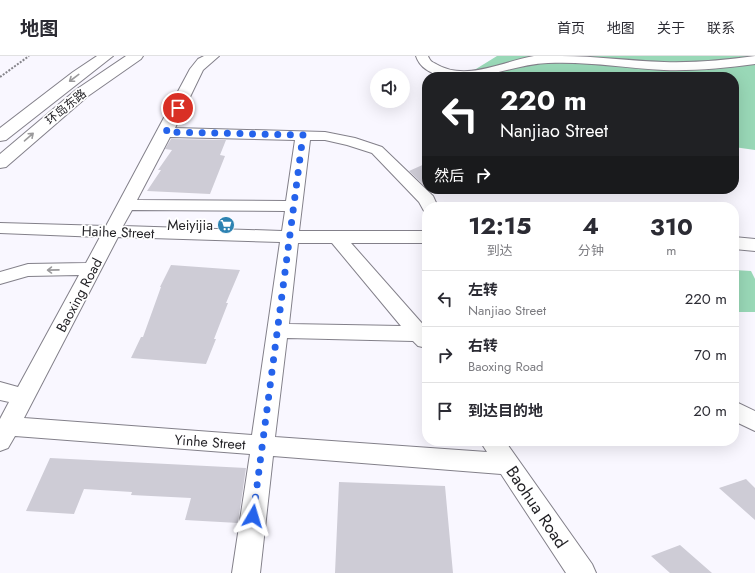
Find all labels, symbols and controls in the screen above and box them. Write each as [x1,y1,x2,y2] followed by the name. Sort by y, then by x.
[20,15,58,42] text: 地图
[557,18,585,38] text: 首页
[607,18,635,38] text: 地图
[657,18,685,38] text: 关于
[707,18,735,38] text: 联系
[370,68,410,108] map controls
[370,68,410,108] button: sound
[68,73,79,82] one-way arrow
[500,80,587,121] text: 220 m
[42,85,90,129] street label: 环岛东路
[434,88,486,140] icon: left
[161,91,195,125] pin
[167,97,189,119] icon: arrive
[500,118,608,144] text: Nanjiao Street
[24,133,34,142] one-way arrow
[472,164,494,186] icon: right
[434,165,464,187] text: 然后
[468,208,532,243] text: 12:15
[582,208,599,243] text: 4
[650,209,693,244] text: 310
[167,215,213,235] place label: Meiyijia
[216,215,236,235] supermarket icon: Meiyijia
[81,221,155,243] street label: Haihe Street
[487,241,513,260] text: 到达
[578,241,604,260] text: 分钟
[666,241,676,260] text: m
[51,254,107,336] street label: Baoxing Road
[47,266,60,273] one-way arrow
[468,279,498,301] text: 左转
[434,288,456,310] icon: left
[685,288,727,310] text: 220 m
[468,301,546,320] text: Nanjiao Street
[468,335,498,357] text: 右转
[434,344,456,366] icon: right
[694,344,727,366] text: 70 m
[468,357,543,376] text: Baoxing Road
[434,400,456,422] icon: arrive
[468,400,543,422] text: 到达目的地
[693,400,727,422] text: 20 m
[174,430,247,454] street label: Yinhe Street
[501,461,573,553] street label: Baohua Road
[232,495,274,537] position arrow

